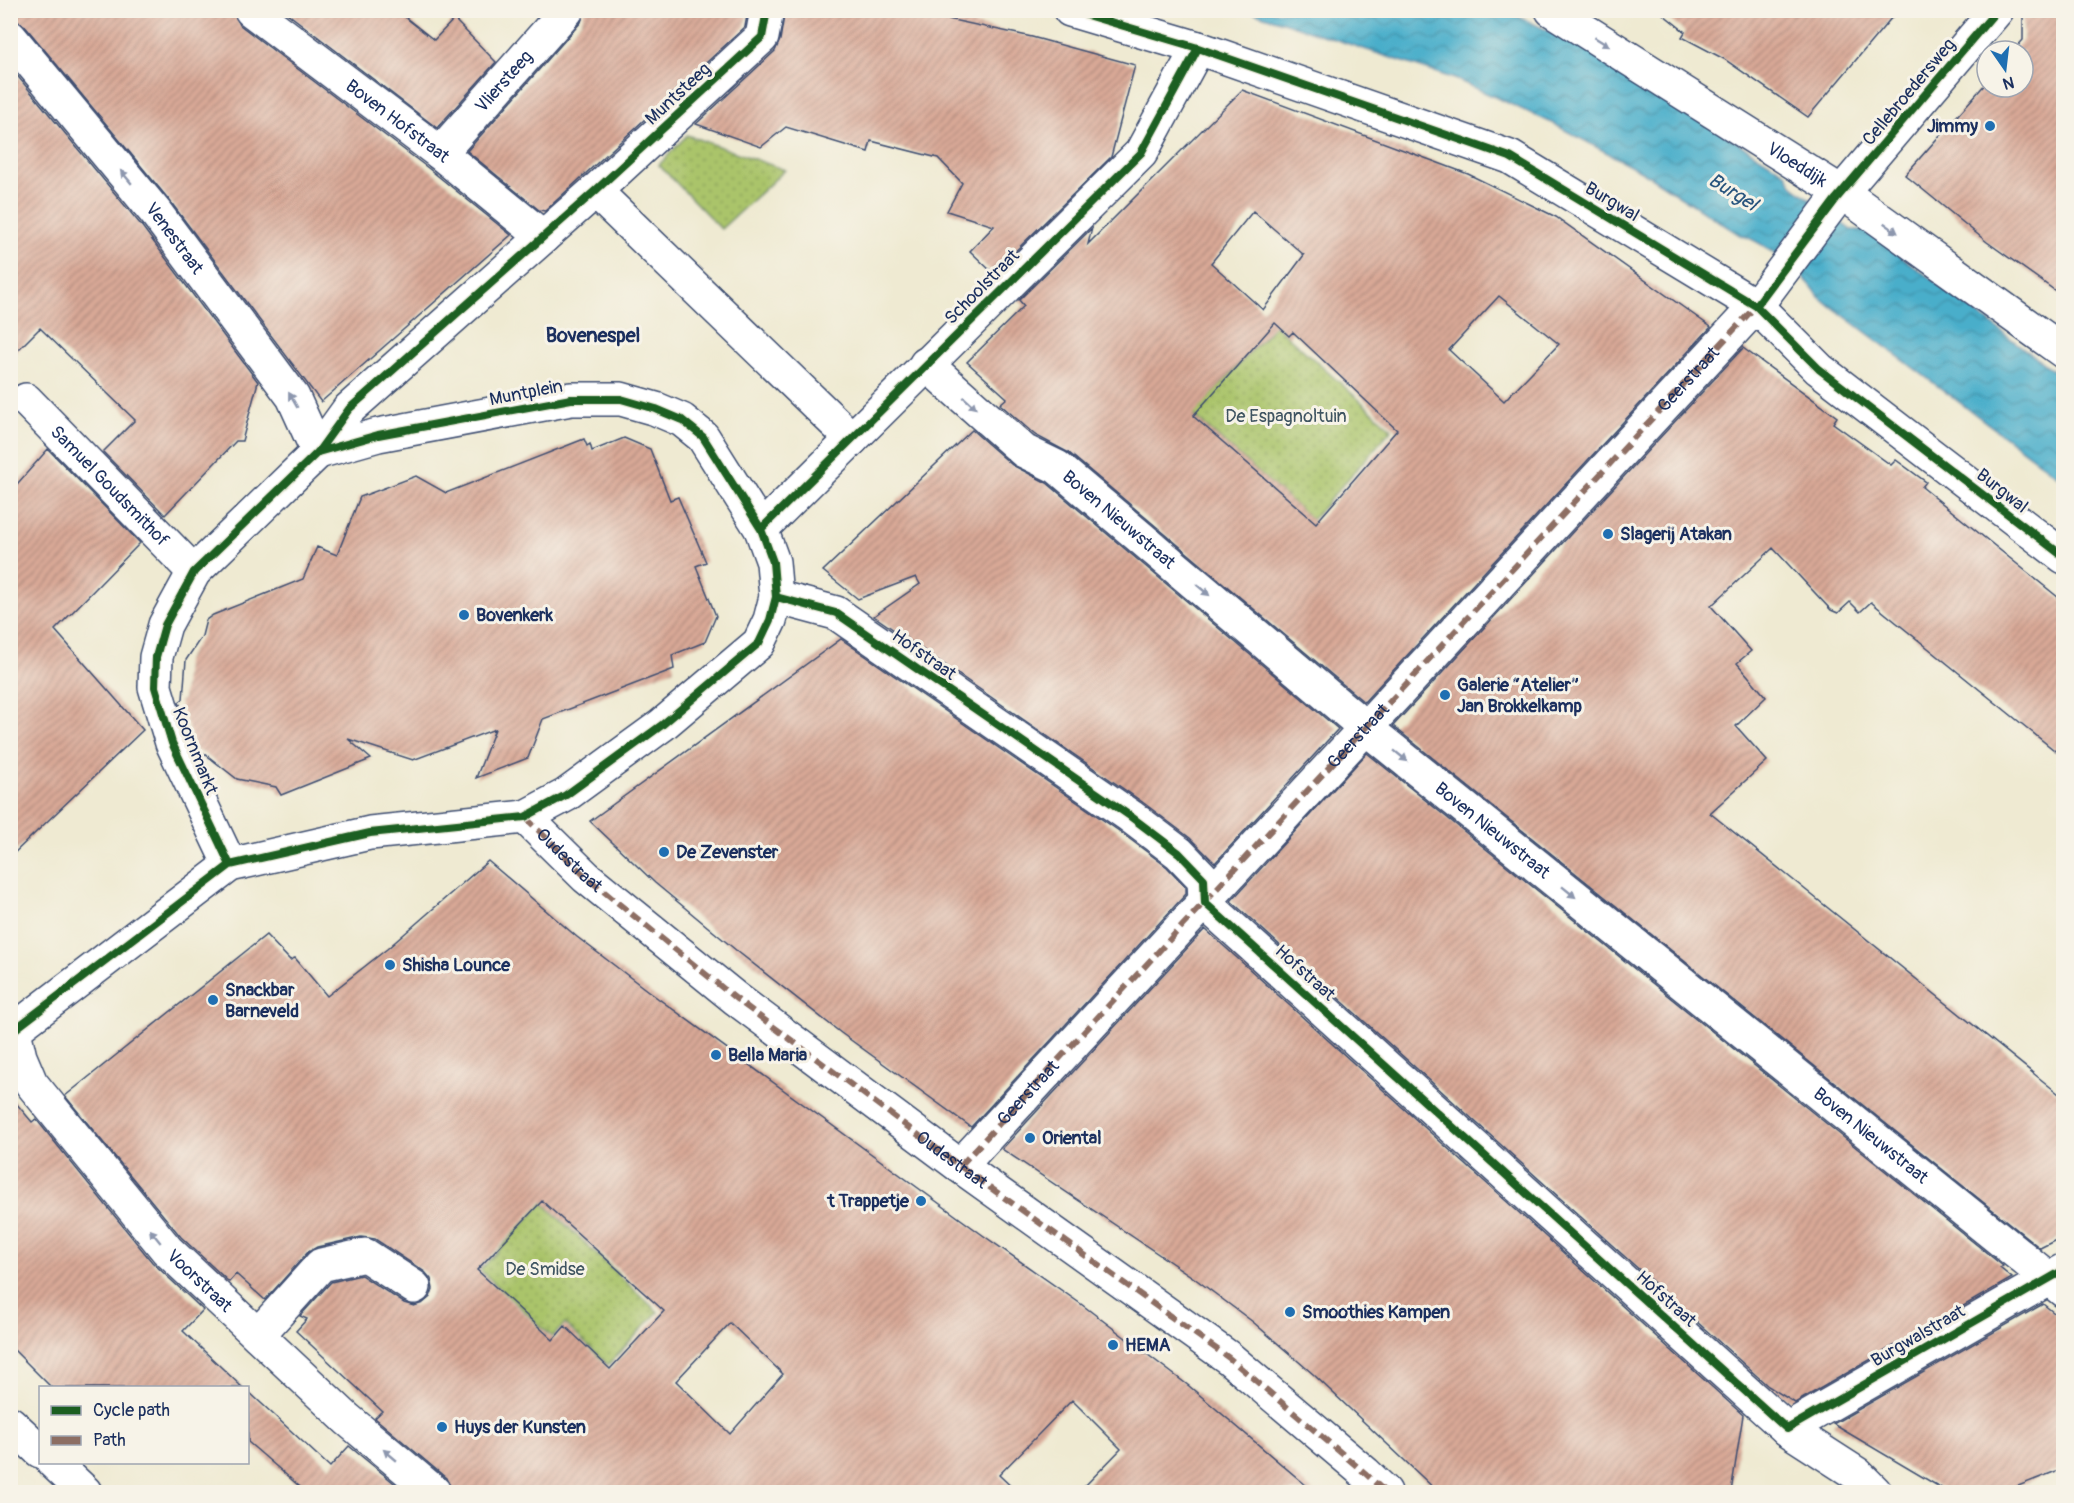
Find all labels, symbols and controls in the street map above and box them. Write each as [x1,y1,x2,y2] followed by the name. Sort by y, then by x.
[1857,34,1961,150] street label: Cellebroedersweg
[1594,36,1610,47] one-way arrow
[1975,39,2035,99] north arrow
[470,45,537,117] street label: Vliersteeg
[640,58,716,130] street label: Muntsteeg
[2001,72,2016,94] text: N
[341,74,455,168] street label: Boven Hofstraat
[1927,115,1978,138] place label: Jimmy
[1983,119,1997,133] marker: Jimmy
[1763,137,1832,192] street label: Vloeddijk
[1704,167,1764,218] water label: Burgel
[120,169,132,184] one-way arrow
[1581,177,1643,227] street label: Burgwal
[140,198,209,279] street label: Venestraat
[1883,222,1899,234] one-way arrow
[940,244,1025,329] street label: Schoolstraat
[546,323,640,348] district label: Bovenespel
[1652,341,1725,417] street label: Geerstraat
[487,375,565,411] street label: Muntplein
[288,391,298,408] one-way arrow
[962,396,977,410] one-way arrow
[1225,405,1347,428] park label: De Espagnoltuin
[46,420,175,552] street label: Samuel Goudsmithof
[1971,464,2033,518] street label: Burgwal
[1058,465,1181,574] street label: Boven Nieuwstraat
[1620,523,1732,546] place label: Slagerij Atakan
[1601,527,1615,541] marker: Slagerij Atakan
[1195,583,1210,596] one-way arrow
[476,604,553,627] place label: Bovenkerk
[457,608,471,622] marker: Bovenkerk
[887,624,961,686] street label: Hofstraat
[1457,674,1582,718] place label: Galerie “Atelier” Jan Brokkelkamp
[1438,688,1452,702] marker: Galerie “Atelier” Jan Brokkelkamp
[1322,698,1395,774] street label: Geerstraat
[167,704,223,799] street label: Koornmarkt
[1393,749,1408,762] one-way arrow
[1430,777,1555,884] street label: Boven Nieuwstraat
[531,823,608,898] street label: Oudestraat
[676,841,779,864] place label: De Zevenster
[657,845,671,859] marker: De Zevenster
[1561,885,1577,898] one-way arrow
[1270,940,1341,1007] street label: Hofstraat
[402,954,511,977] place label: Shisha Lounce
[383,958,397,972] marker: Shisha Lounce
[225,979,299,1023] place label: Snackbar Barneveld
[206,993,220,1007] marker: Snackbar Barneveld
[728,1044,808,1067] place label: Bella Maria
[709,1048,723,1062] marker: Bella Maria
[992,1054,1064,1130] street label: Geerstraat
[1809,1082,1934,1189] street label: Boven Nieuwstraat
[911,1126,993,1194] street label: Oudestraat
[1042,1127,1102,1150] place label: Oriental
[1023,1131,1037,1145] marker: Oriental
[826,1190,910,1213] place label: t Trappetje
[914,1194,928,1208] marker: t Trappetje
[150,1228,162,1243] one-way arrow
[162,1244,238,1317] street label: Voorstraat
[505,1258,585,1281] park label: De Smidse
[1631,1266,1702,1333] street label: Hofstraat
[1867,1299,1970,1372] street label: Burgwalstraat
[1302,1301,1450,1324] place label: Smoothies Kampen
[1283,1305,1297,1319] marker: Smoothies Kampen
[1125,1334,1171,1357] place label: HEMA
[1106,1338,1120,1352] marker: HEMA
[39,1386,249,1464] legend
[93,1399,170,1422] text: Cycle path
[454,1416,586,1439] place label: Huys der Kunsten
[435,1420,449,1434] marker: Huys der Kunsten
[93,1429,126,1452] text: Path
[383,1449,398,1462] one-way arrow

